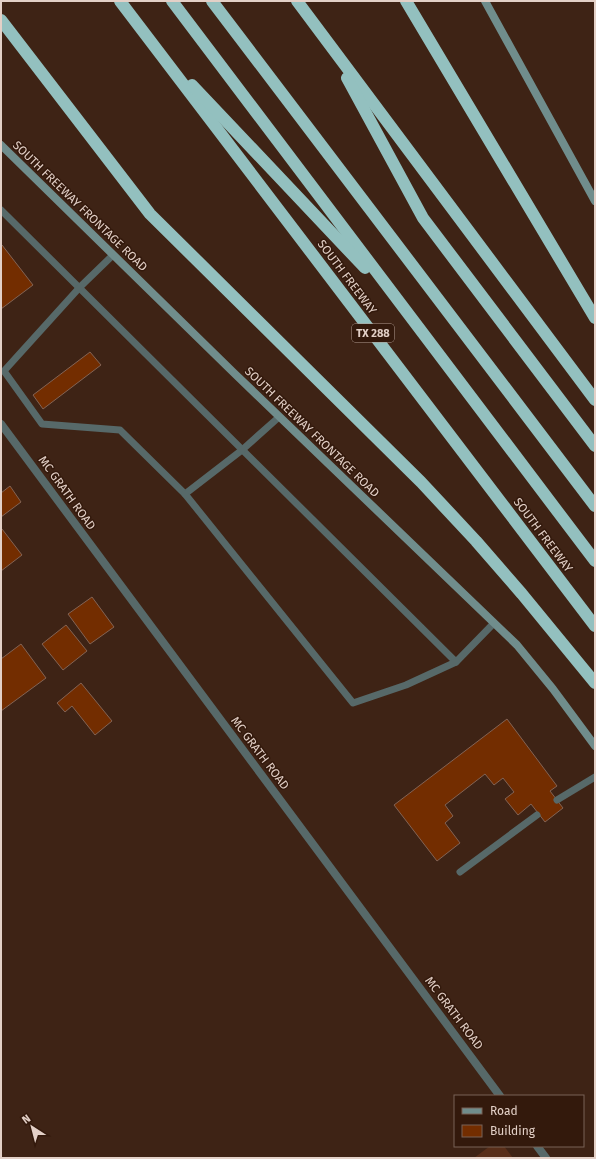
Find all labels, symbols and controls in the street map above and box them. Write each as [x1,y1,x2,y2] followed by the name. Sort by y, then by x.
[10,138,150,274] street label: SOUTH FREEWAY FRONTAGE ROAD
[315,237,380,317] street label: SOUTH FREEWAY
[352,324,394,342] road number: TX 288
[242,364,382,500] street label: SOUTH FREEWAY FRONTAGE ROAD
[36,453,99,533] street label: MC GRATH ROAD
[511,495,576,575] street label: SOUTH FREEWAY
[228,714,292,792] street label: MC GRATH ROAD
[422,974,486,1052] street label: MC GRATH ROAD
[454,1095,584,1147] legend
[490,1104,518,1118] text: Road
[12,1107,52,1147] north arrow
[20,1112,33,1127] text: N
[490,1124,536,1138] text: Building

